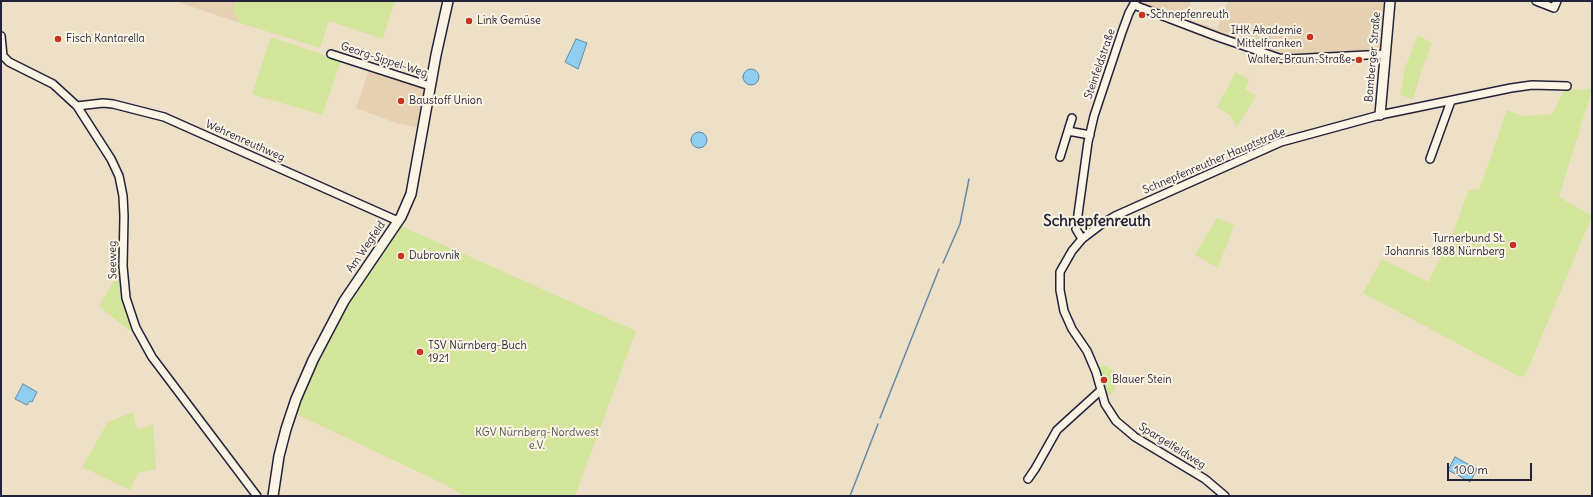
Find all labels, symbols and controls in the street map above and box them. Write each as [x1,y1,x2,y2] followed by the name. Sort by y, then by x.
[1150,8,1229,22] place label: Schnepfenreuth
[1137,10,1147,20] marker: Schnepfenreuth
[1362,11,1384,103] street label: Bamberger Straße
[477,14,541,28] place label: Link Gemüse
[464,16,474,26] marker: Link Gemüse
[1231,24,1302,50] place label: IHK Akademie Mittelfranken
[1082,27,1118,101] street label: Steinfeldstraße
[66,32,145,46] place label: Fisch Kantarella
[1305,32,1315,42] marker: IHK Akademie Mittelfranken
[53,34,63,44] marker: Fisch Kantarella
[339,40,429,80] street label: Georg-Sippel-Weg
[1247,53,1351,67] place label: Walter-Braun-Straße
[1354,55,1364,65] marker: Walter-Braun-Straße
[409,94,482,108] place label: Baustoff Union
[396,96,406,106] marker: Baustoff Union
[203,118,287,164] street label: Wehrenreuthweg
[1141,125,1287,197] street label: Schnepfenreuther Hauptstraße
[1043,213,1151,231] district label: Schnepfenreuth
[344,219,388,275] street label: Am Wegfeld
[1384,232,1505,258] place label: Turnerbund St. Johannis 1888 Nürnberg
[1508,240,1518,250] marker: Turnerbund St. Johannis 1888 Nürnberg
[106,241,120,279] street label: Seeweg
[409,249,460,263] place label: Dubrovnik
[396,251,406,261] marker: Dubrovnik
[428,339,527,365] place label: TSV Nürnberg-Buch 1921
[415,347,425,357] marker: TSV Nürnberg-Buch 1921
[1112,373,1172,387] place label: Blauer Stein
[1099,375,1109,385] marker: Blauer Stein
[1136,420,1208,472] street label: Spargelfeldweg
[475,426,599,452] park label: KGV Nürnberg-Nordwest e.V.
[1449,455,1534,481] scale bar
[1454,462,1488,477] text: 100 m

